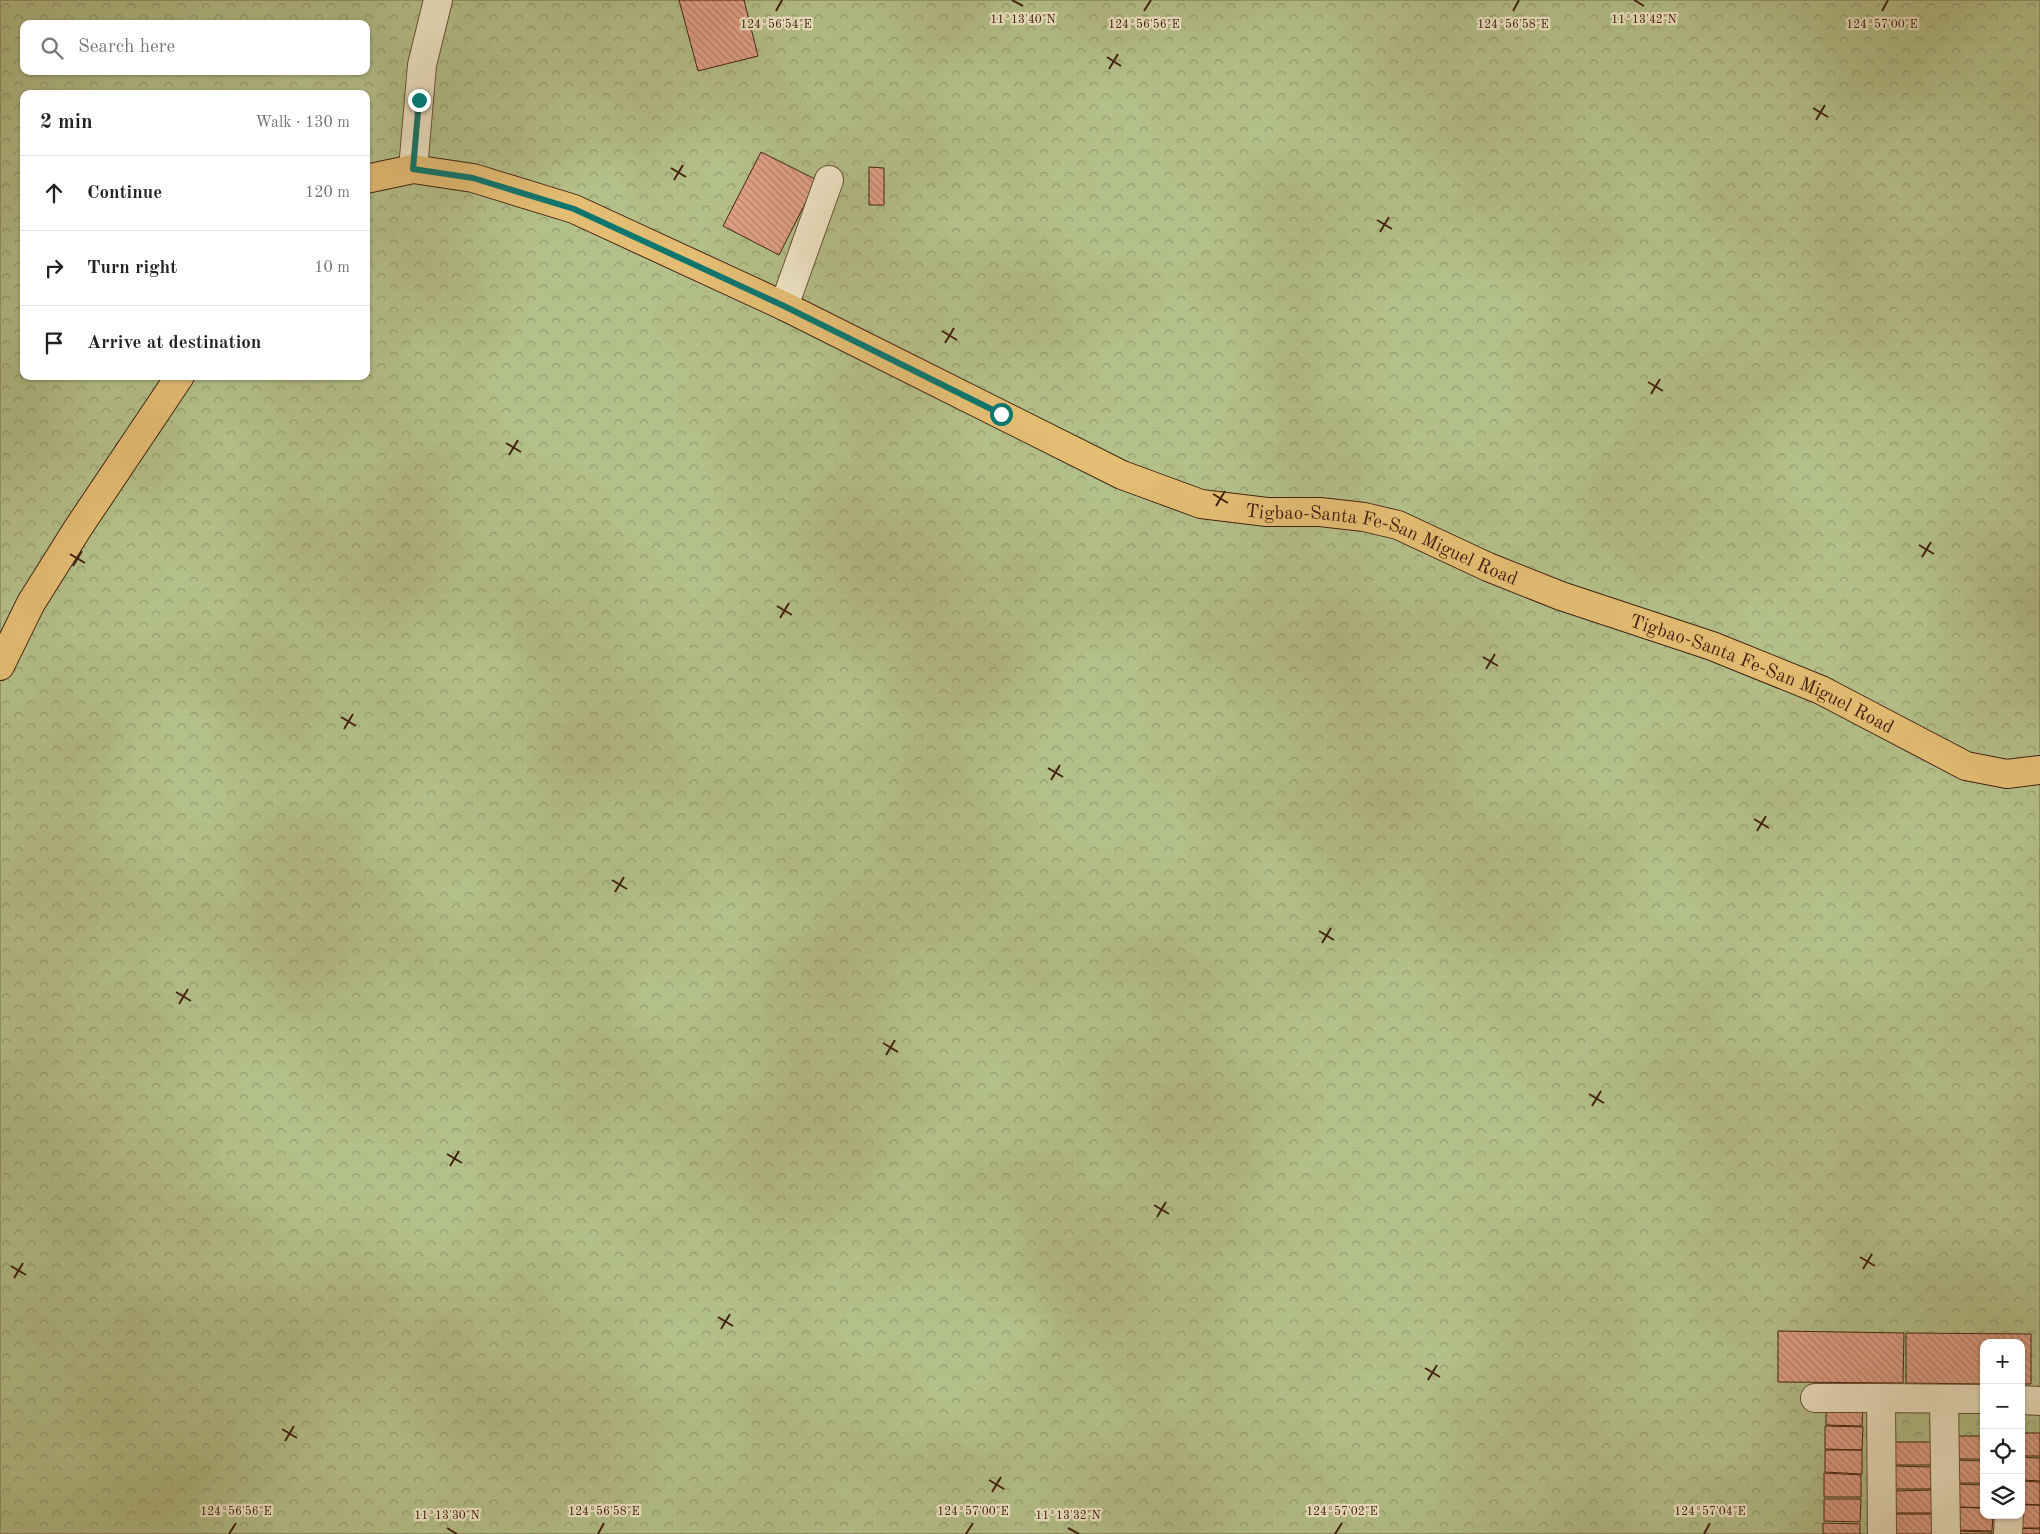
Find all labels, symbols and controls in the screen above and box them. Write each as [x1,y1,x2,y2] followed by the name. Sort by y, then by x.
[990,14,1056,26] text: 11°13'40"N
[1611,14,1677,26] text: 11°13'42"N
[740,18,812,31] text: 124°56'54"E
[1108,18,1180,31] text: 124°56'56"E
[1477,18,1549,31] text: 124°56'58"E
[1846,18,1918,31] text: 124°57'00"E
[20,20,370,75] search box
[38,34,66,62] icon: search
[78,38,175,57] text: Search here
[408,89,431,112] route end
[40,112,93,133] text: 2 min
[255,115,350,131] text: Walk · 130 m
[40,179,68,207] icon: ahead
[87,184,162,203] text: Continue
[305,185,350,201] text: 120 m
[40,254,68,282] icon: right
[87,259,177,278] text: Turn right
[314,260,350,276] text: 10 m
[40,329,68,357] icon: arrive
[87,334,261,353] text: Arrive at destination
[990,403,1013,426] route start
[1244,502,1520,590] street label: Tigbao-Santa Fe-San Miguel Road
[1627,612,1896,738] street label: Tigbao-Santa Fe-San Miguel Road
[1980,1339,2025,1519] map controls
[1980,1339,2025,1384] button: +
[1980,1384,2025,1429] button: −
[1980,1429,2025,1474] button: locate
[1980,1474,2025,1519] button: layers
[200,1505,272,1518] text: 124°56'56"E
[568,1505,640,1518] text: 124°56'58"E
[937,1505,1009,1518] text: 124°57'00"E
[1306,1505,1378,1518] text: 124°57'02"E
[1674,1505,1746,1518] text: 124°57'04"E
[414,1510,480,1522] text: 11°13'30"N
[1035,1510,1101,1522] text: 11°13'32"N

